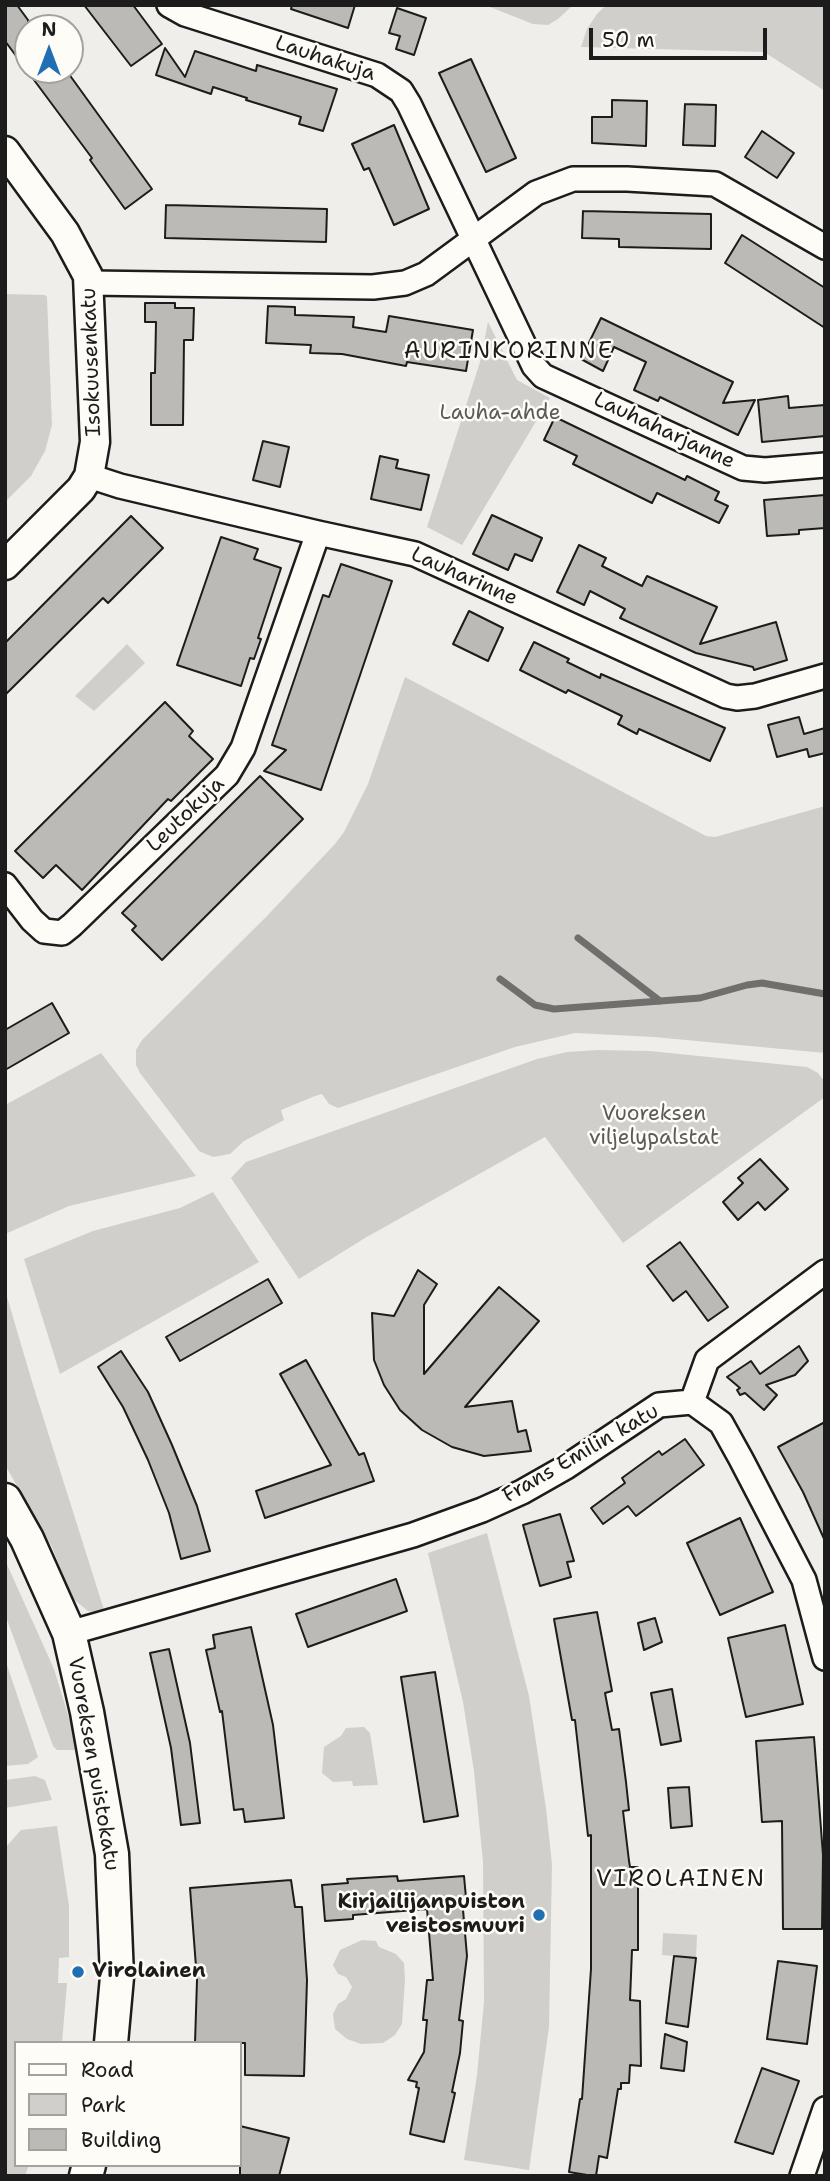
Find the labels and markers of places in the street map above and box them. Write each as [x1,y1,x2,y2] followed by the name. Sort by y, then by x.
[337,1890,525,1940] place label: Kirjailijanpuiston veistosmuuri
[531,1907,547,1923] marker: Kirjailijanpuiston veistosmuuri
[92,1959,206,1985] place label: Virolainen
[70,1964,86,1980] marker: Virolainen

